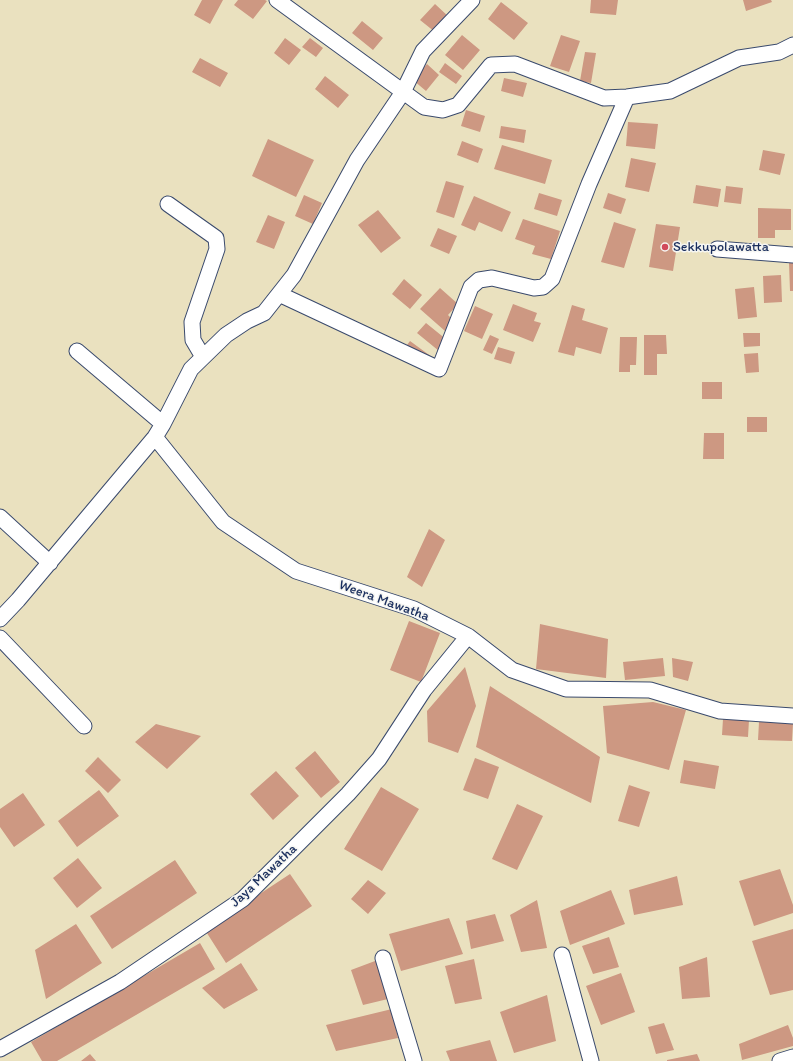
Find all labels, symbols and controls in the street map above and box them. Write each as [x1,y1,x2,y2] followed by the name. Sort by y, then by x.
[673,239,769,255] place label: Sekkupolawatta
[660,242,670,252] marker: Sekkupolawatta
[336,577,432,625] street label: Weera Mawatha
[227,841,301,911] street label: Jaya Mawatha

